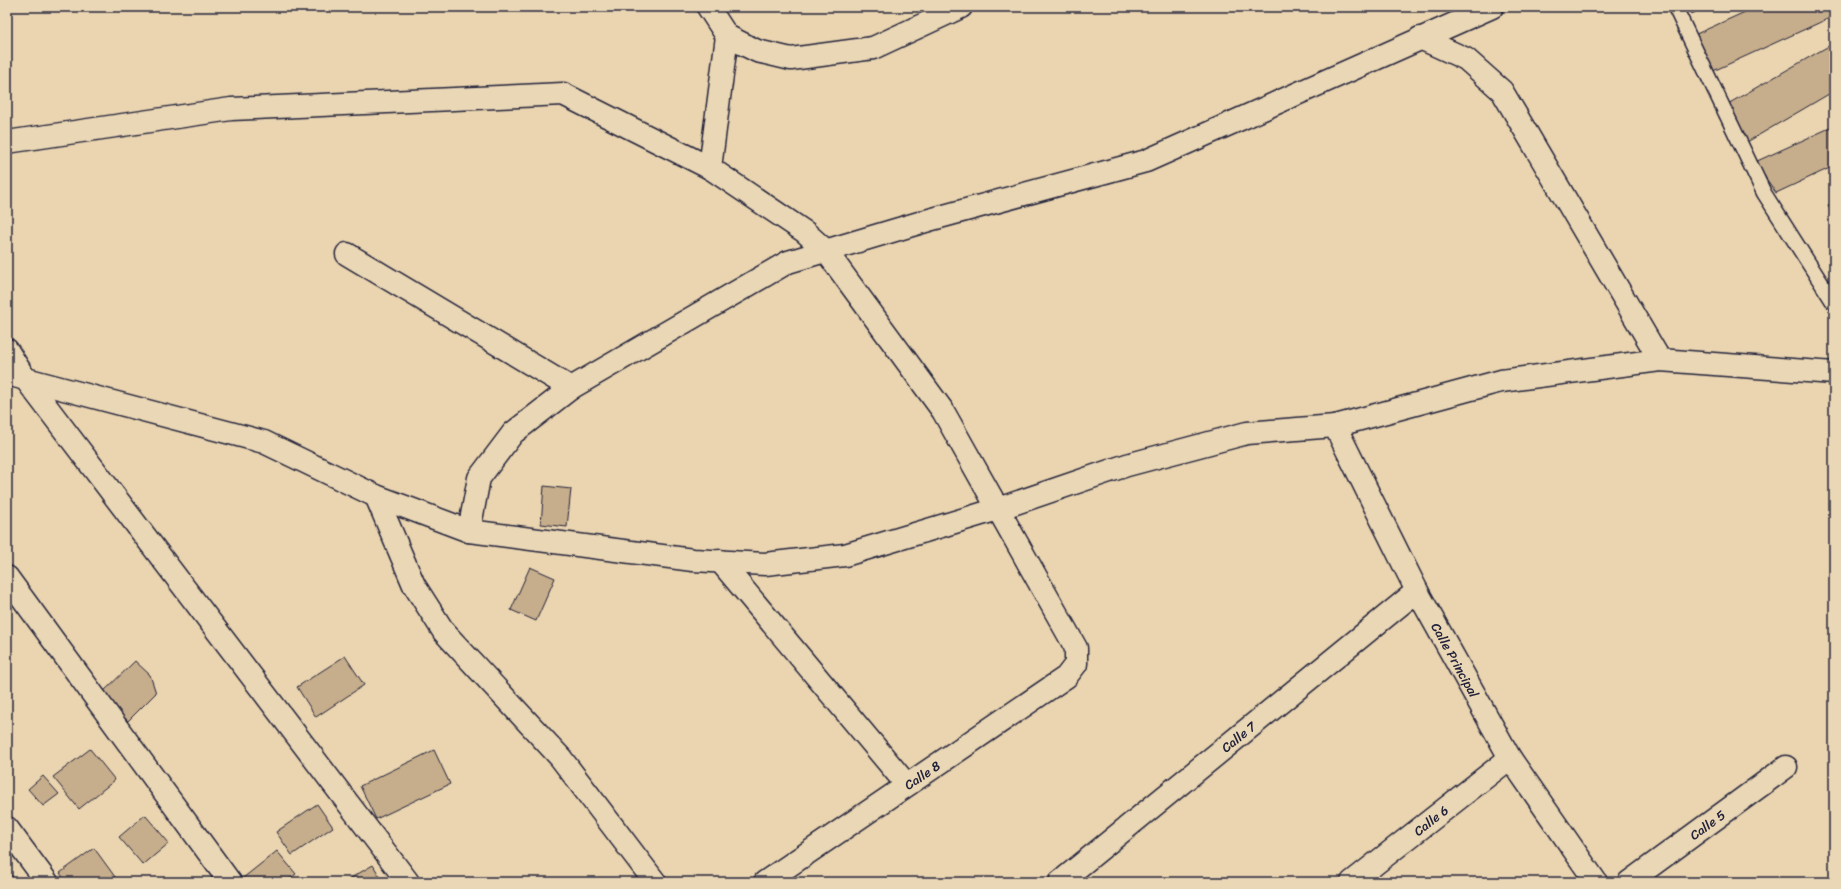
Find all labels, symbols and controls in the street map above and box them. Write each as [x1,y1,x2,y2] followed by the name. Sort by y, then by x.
[1425,618,1485,702] street label: Calle Principal
[1216,715,1262,758] street label: Calle 7
[899,755,945,796] street label: Calle 8
[1408,799,1454,842] street label: Calle 6
[1685,804,1731,846] street label: Calle 5

